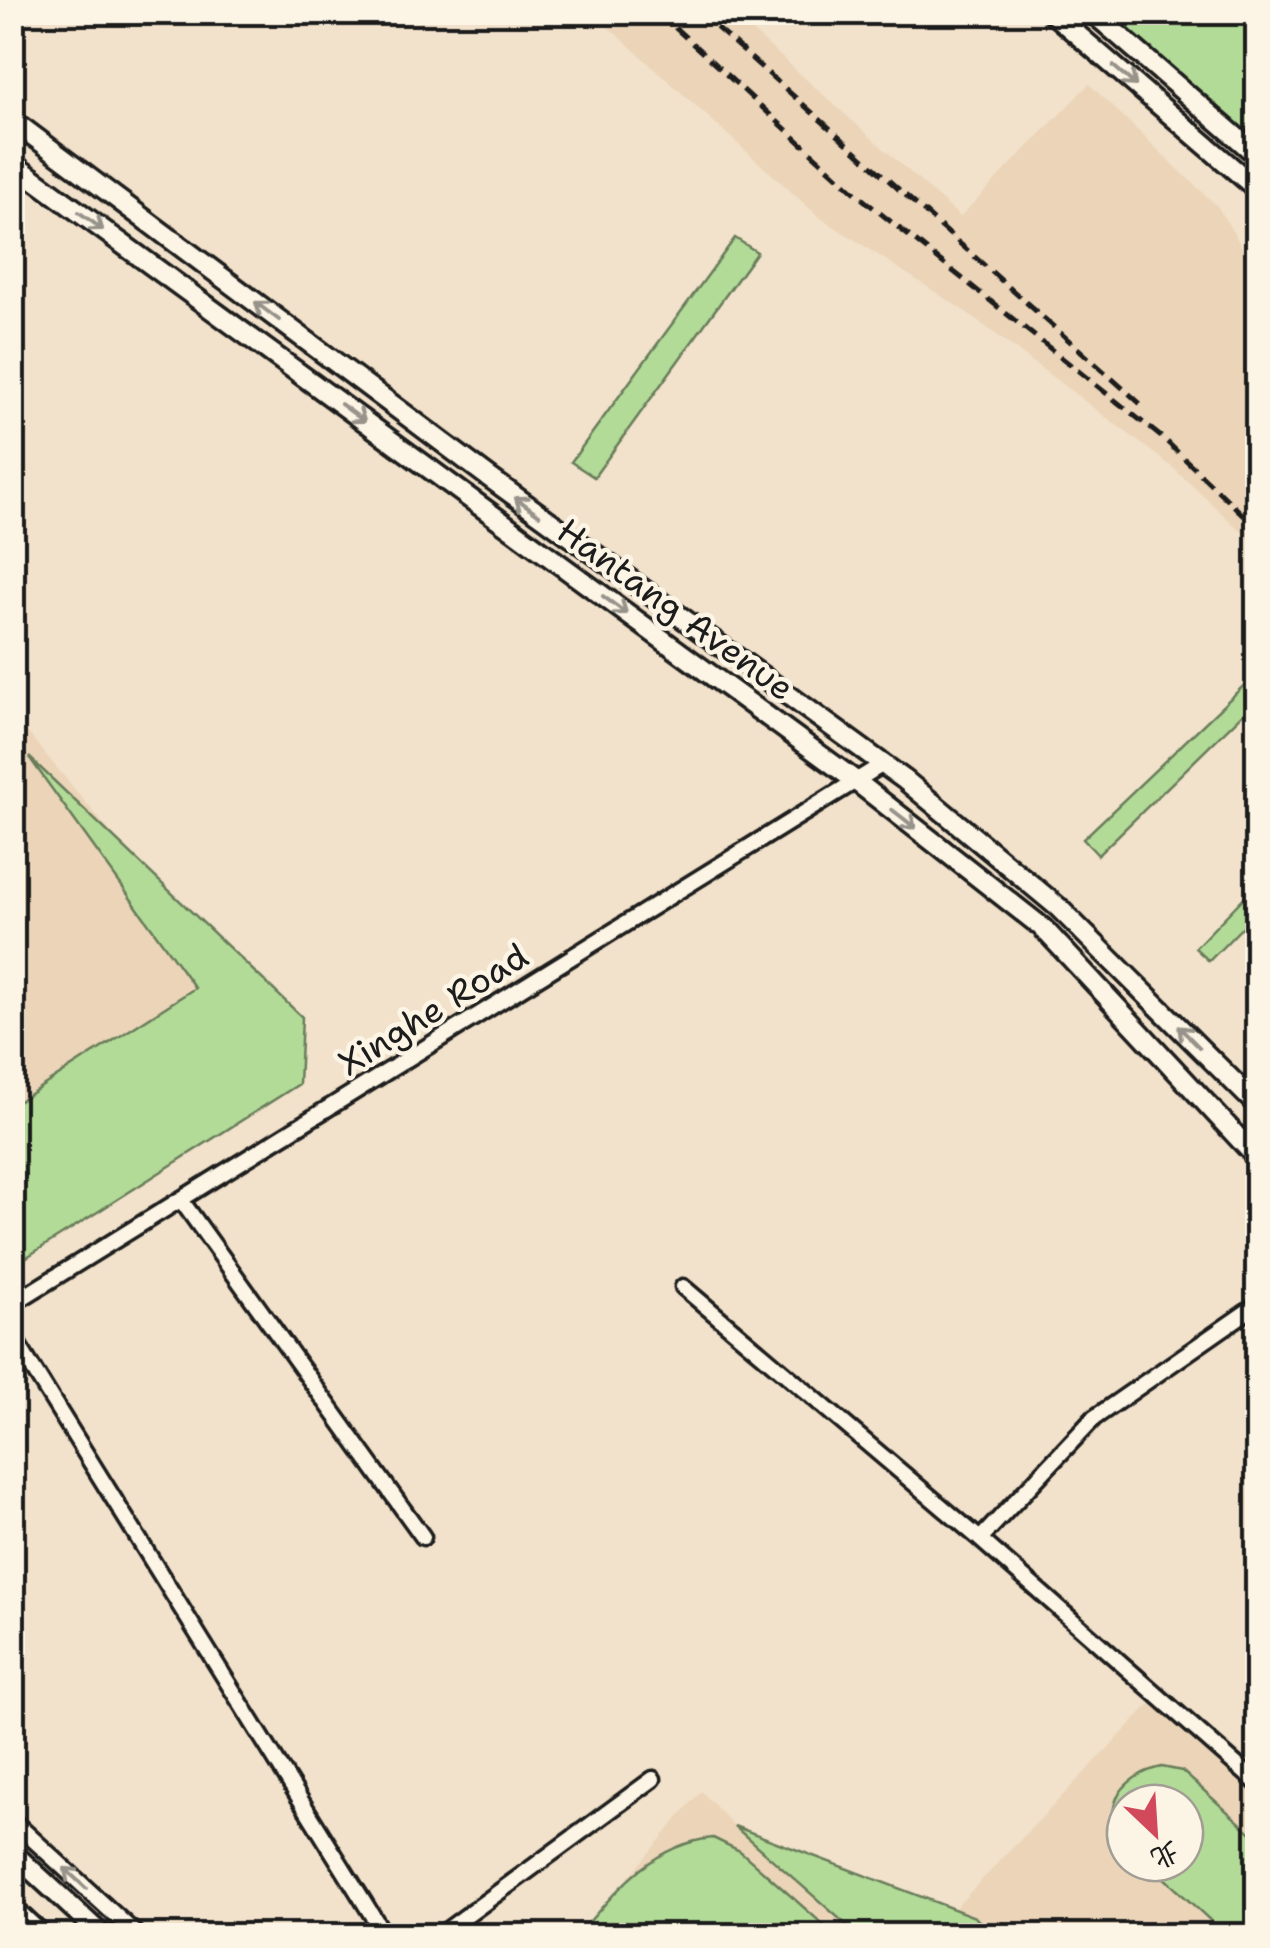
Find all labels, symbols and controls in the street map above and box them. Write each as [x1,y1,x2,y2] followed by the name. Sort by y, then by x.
[1112,65,1138,87] one-way arrow
[77,210,104,231] one-way arrow
[254,301,281,322] one-way arrow
[339,402,366,423] one-way arrow
[514,495,542,516] one-way arrow
[548,507,804,711] street label: Hantang Avenue
[601,594,628,615] one-way arrow
[891,808,917,830] one-way arrow
[329,932,537,1086] street label: Xinghe Road
[1177,1026,1201,1050] one-way arrow
[1105,1783,1205,1883] north arrow
[1145,1833,1186,1879] text: 北
[63,1867,88,1890] one-way arrow

